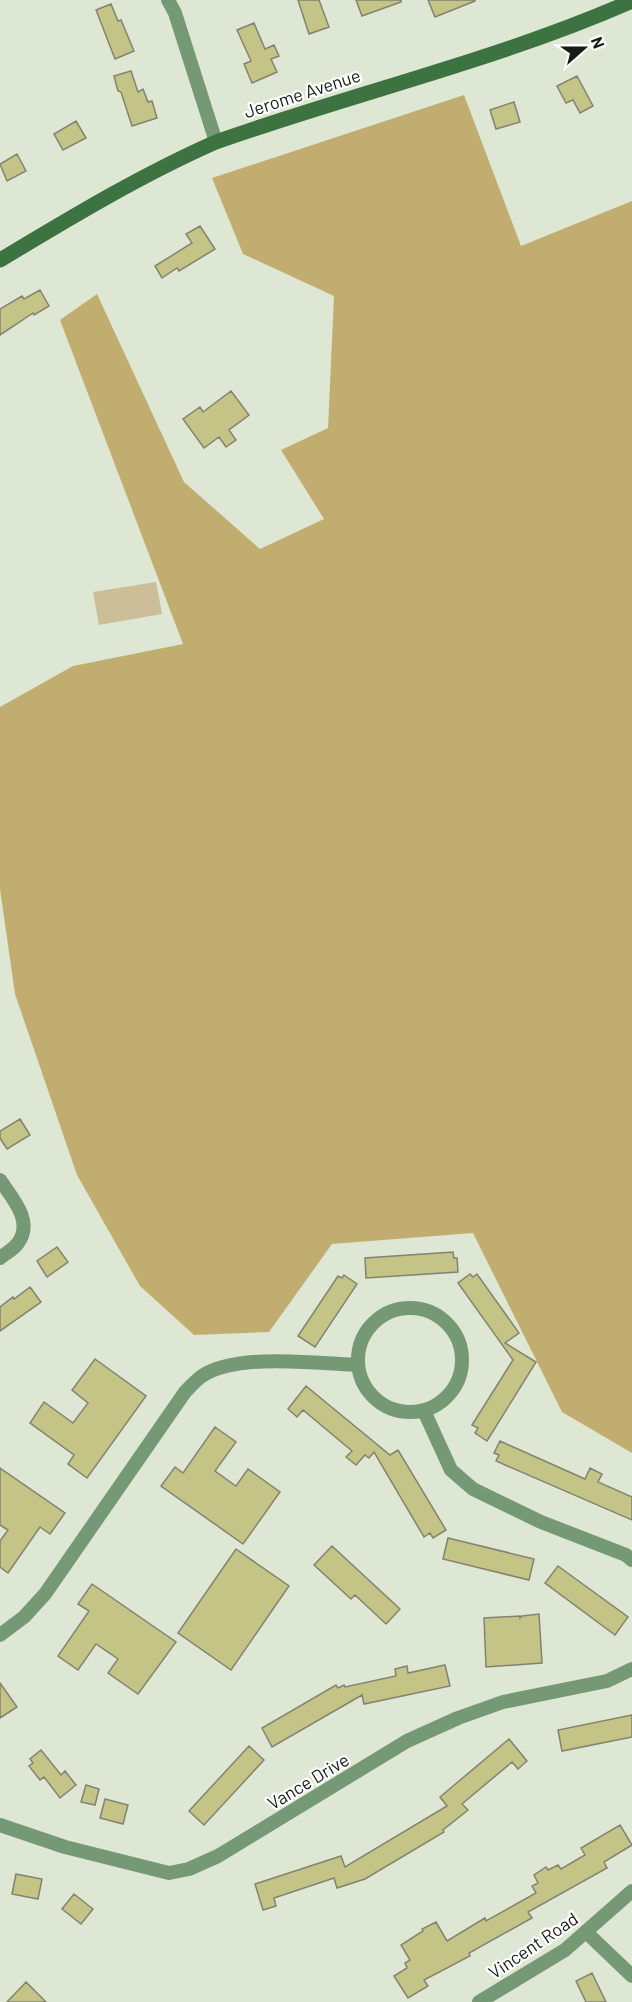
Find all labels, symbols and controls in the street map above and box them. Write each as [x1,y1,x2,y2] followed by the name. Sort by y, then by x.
[554,18,614,78] north arrow
[588,34,609,51] text: N
[241,64,363,122] street label: Jerome Avenue
[263,1748,353,1814] street label: Vance Drive
[484,1907,582,1983] street label: Vincent Road

